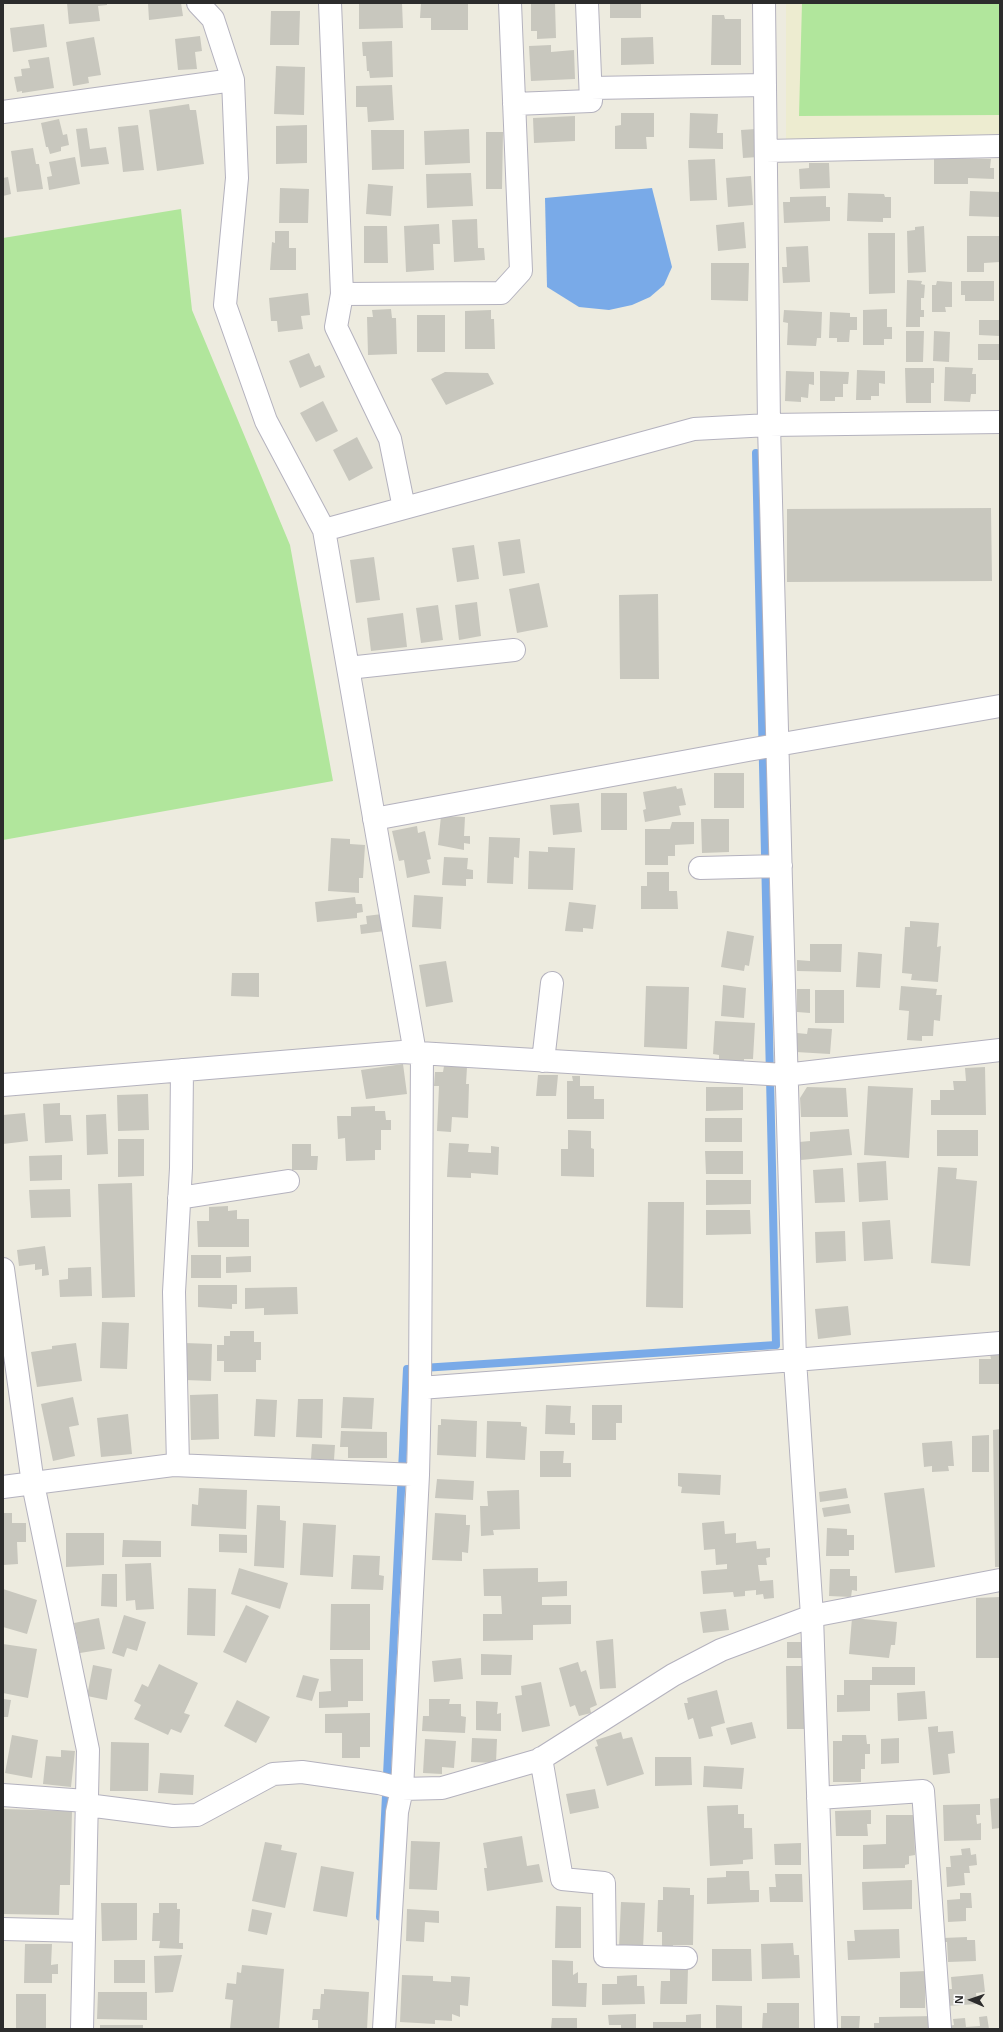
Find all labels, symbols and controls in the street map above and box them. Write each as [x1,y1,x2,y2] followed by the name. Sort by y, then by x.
[951,1980,991,2020] north arrow
[951,1995,966,2004] text: N

